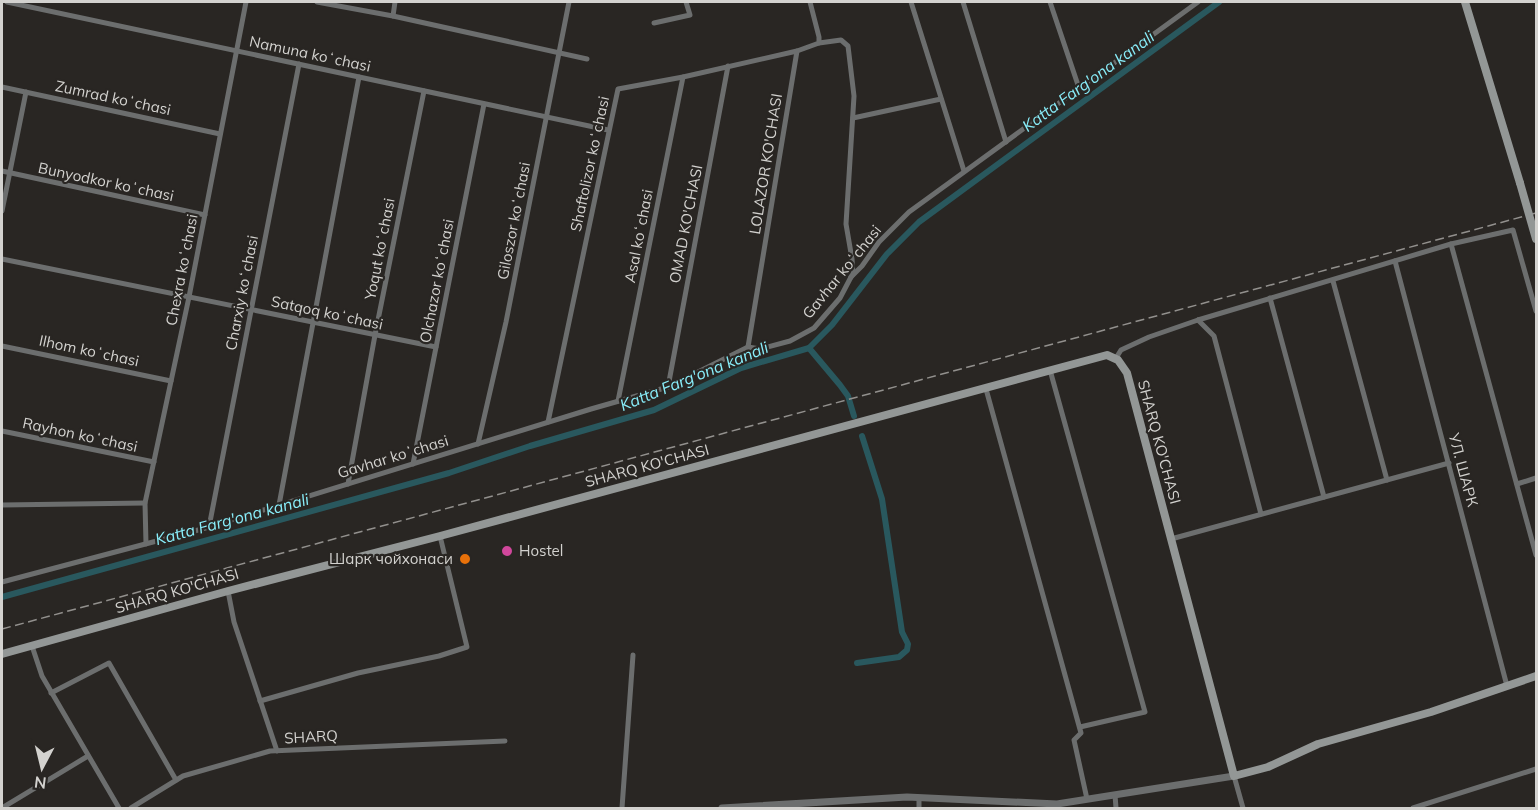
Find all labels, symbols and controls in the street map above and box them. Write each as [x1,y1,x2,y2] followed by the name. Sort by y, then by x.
[1018,26,1158,136] water label: Katta Farg'ona kanali
[248,31,373,76] street label: Namuna koʻchasi
[54,76,173,119] street label: Zumrad koʻchasi
[745,92,786,236] street label: LOLAZOR KO'CHASI
[566,94,613,233] street label: Shaftolizor koʻchasi
[36,158,176,205] street label: Bunyodkor koʻchasi
[493,160,534,281] street label: Giloszor koʻchasi
[665,163,706,285] street label: OMAD KO'CHASI
[620,188,657,284] street label: Asal koʻchasi
[360,196,399,302] street label: Yoqut koʻchasi
[161,212,202,327] street label: Chexra koʻchasi
[415,217,458,344] street label: Olchazor koʻchasi
[798,221,885,322] street label: Gavhar koʻchasi
[221,234,262,352] street label: Charxiy koʻchasi
[269,291,385,334] street label: Satqoq koʻchasi
[37,331,141,370] street label: Ilhom koʻchasi
[617,337,771,415] water label: Katta Farg'ona kanali
[1134,378,1185,506] street label: SHARQ KO'CHASI
[21,413,139,456] street label: Rayhon koʻchasi
[1444,430,1482,509] street label: УЛ. ШАРК
[335,431,451,482] street label: Gavhar koʻchasi
[583,440,711,491] street label: SHARQ KO'CHASI
[153,489,311,549] water label: Katta Farg'ona kanali
[519,541,563,560] place label: Hostel
[500,544,514,558] marker: Hostel
[329,549,453,568] place label: Шарк чойхонаси
[458,552,472,566] marker: Шарк чойхонаси
[113,564,241,617] street label: SHARQ KO'CHASI
[284,726,338,747] street label: SHARQ
[12,738,72,798] north arrow
[33,772,47,794] text: N

